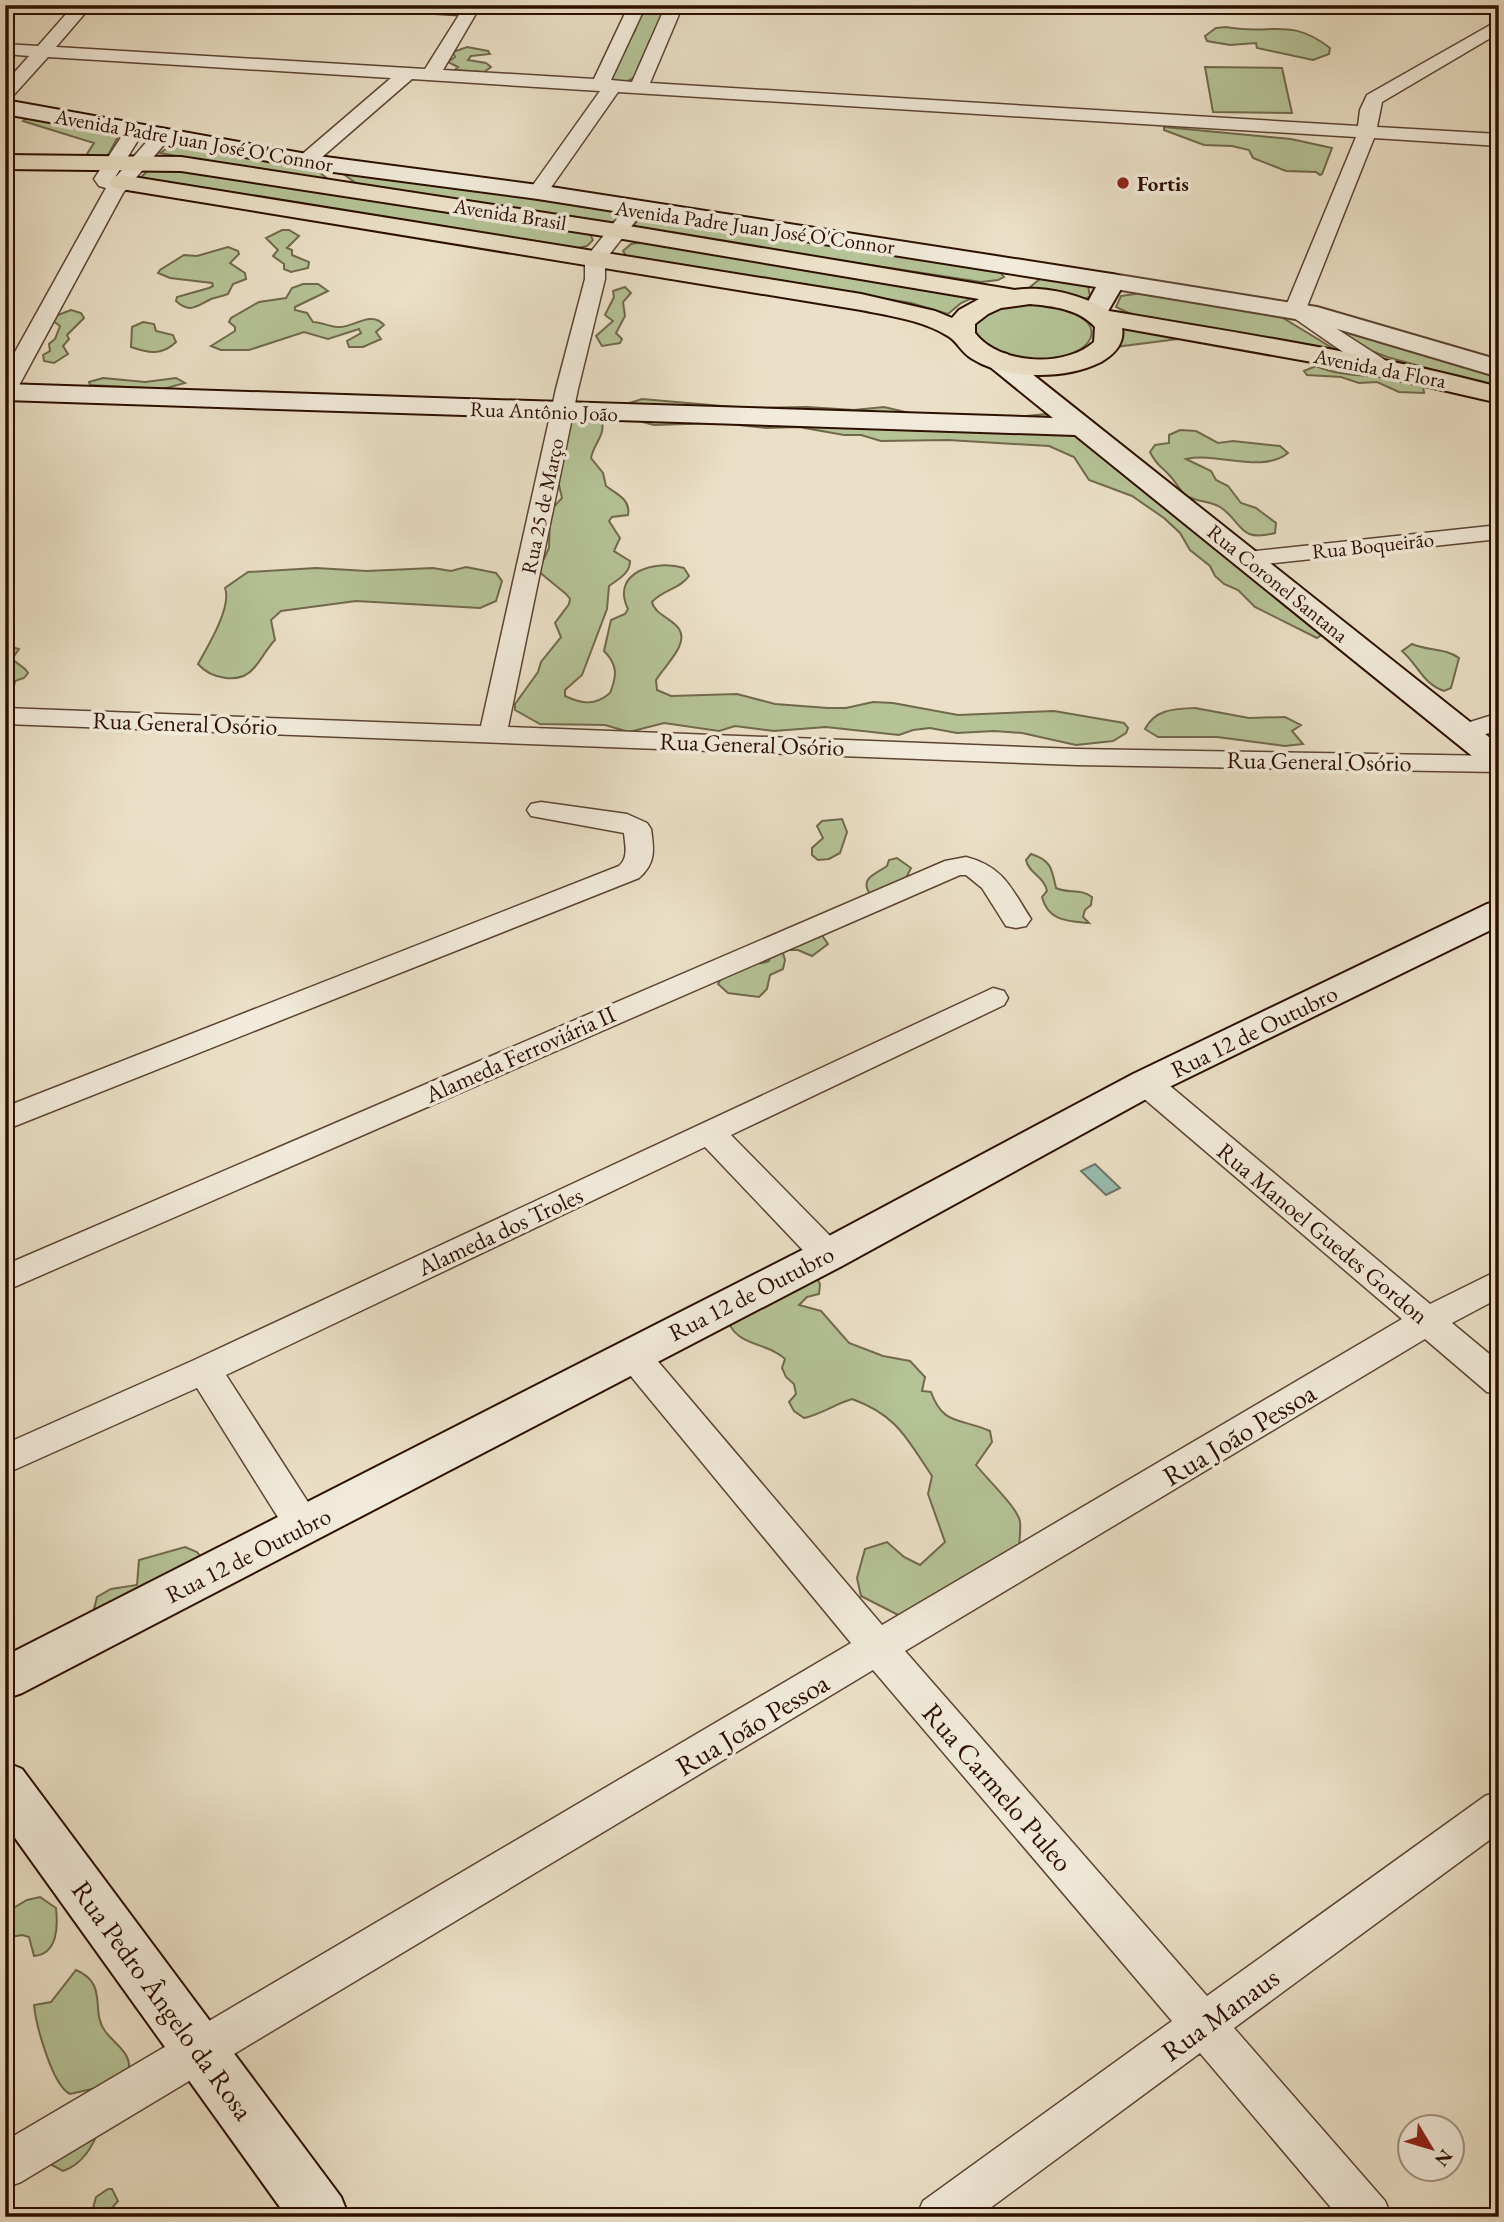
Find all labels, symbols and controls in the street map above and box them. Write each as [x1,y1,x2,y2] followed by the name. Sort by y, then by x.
[52,102,335,178] street label: Avenida Padre Juan José O'Connor
[1137,170,1189,197] place label: Fortis
[1115,175,1131,191] marker: Fortis
[451,192,568,236] street label: Avenida Brasil
[612,194,897,260] street label: Avenida Padre Juan José O'Connor
[1311,342,1449,394] street label: Avenida da Flora
[470,395,618,427] street label: Rua Antônio João
[514,435,570,577] street label: Rua 25 de Março
[1202,518,1354,648] street label: Rua Coronel Santana
[1311,525,1435,565] street label: Rua Boqueirão
[92,704,278,742] street label: Rua General Osório
[659,725,845,763] street label: Rua General Osório
[1226,744,1412,778] street label: Rua General Osório
[1166,977,1343,1085] street label: Rua 12 de Outubro
[419,998,620,1110] street label: Alameda Ferroviária II
[1211,1135,1435,1331] street label: Rua Manoel Guedes Gordon
[411,1179,588,1283] street label: Alameda dos Troles
[663,1238,839,1348] street label: Rua 12 de Outubro
[1156,1374,1323,1494] street label: Rua João Pessoa
[160,1500,336,1610] street label: Rua 12 de Outubro
[669,1664,836,1784] street label: Rua João Pessoa
[915,1695,1081,1879] street label: Rua Carmelo Puleo
[64,1873,263,2128] street label: Rua Pedro Ângelo da Rosa
[1154,1959,1286,2069] street label: Rua Manaus
[1396,2114,1466,2184] north arrow
[1429,2144,1459,2172] text: N

